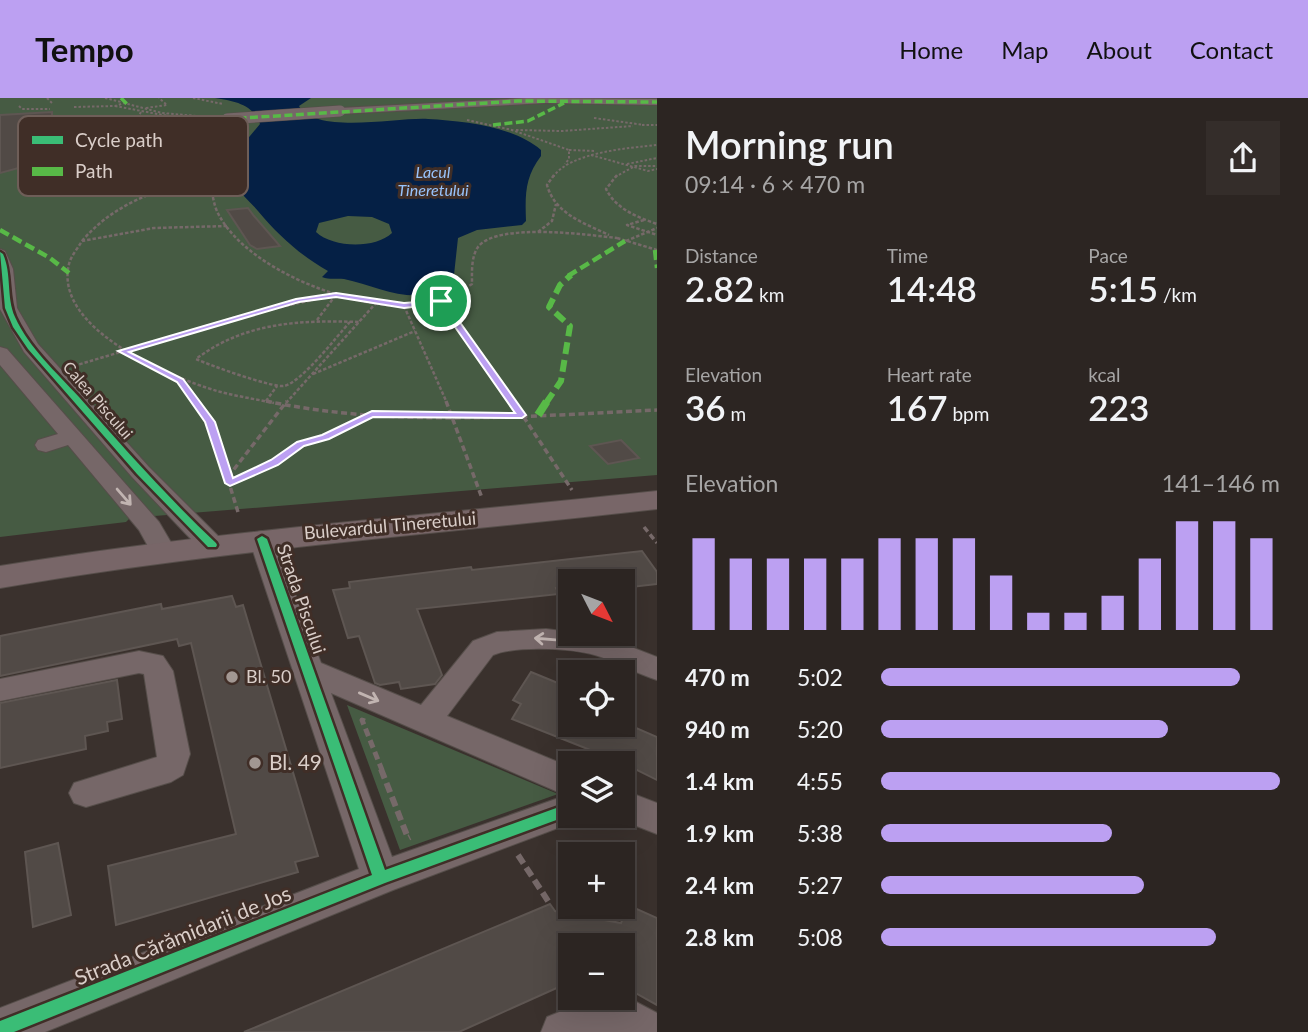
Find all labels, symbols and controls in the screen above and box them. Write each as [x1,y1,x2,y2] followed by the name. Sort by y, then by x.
[35,29,134,69] text: Tempo
[899,35,963,64] text: Home
[1001,35,1049,64] text: Map
[1087,35,1152,64] text: About
[1190,35,1273,64] text: Contact
[18,116,248,196] legend
[685,121,894,167] text: Morning run
[1206,121,1280,195] button: share
[75,128,163,151] text: Cycle path
[75,159,113,182] text: Path
[397,162,469,199] water label: Lacul Tineretului
[685,170,865,198] text: 09:14 · 6 × 470 m
[685,244,758,267] text: Distance
[887,244,928,267] text: Time
[1088,244,1128,267] text: Pace
[685,267,754,309] text: 2.82
[887,267,977,309] text: 14:48
[1088,267,1158,309] text: 5:15
[411,271,471,331] pin
[422,282,460,320] icon: arrive
[754,283,784,306] text: km
[1158,283,1197,306] text: /km
[60,357,137,442] street label: Calea Piscului
[685,363,762,386] text: Elevation
[887,363,972,386] text: Heart rate
[1088,363,1120,386] text: kcal
[685,386,726,428] text: 36
[887,386,948,428] text: 167
[1088,386,1149,428] text: 223
[726,402,746,425] text: m
[948,402,989,425] text: bpm
[685,469,778,497] text: Elevation
[1162,469,1280,497] text: 141–146 m
[116,488,132,506] one-way arrow
[303,507,477,543] street label: Bulevardul Tineretului
[273,541,331,657] street label: Strada Piscului
[558,569,635,646] north arrow
[558,569,635,1010] map controls
[534,632,557,645] one-way arrow
[558,660,635,737] button: locate
[685,663,750,691] text: 470 m
[797,663,843,691] text: 5:02
[246,665,291,687] place label: Bl. 50
[224,669,240,685] marker: Bl. 50
[358,691,380,704] one-way arrow
[685,715,750,743] text: 940 m
[797,715,843,743] text: 5:20
[269,749,322,774] place label: Bl. 49
[558,751,635,828] button: layers
[247,755,263,771] marker: Bl. 49
[685,767,754,795] text: 1.4 km
[797,767,843,795] text: 4:55
[685,819,754,847] text: 1.9 km
[797,819,843,847] text: 5:38
[558,842,635,919] button: +
[685,871,754,899] text: 2.4 km
[797,871,843,899] text: 5:27
[71,880,294,989] street label: Strada Cărămidarii de Jos
[685,923,754,951] text: 2.8 km
[797,923,843,951] text: 5:08
[558,933,635,1010] button: −

